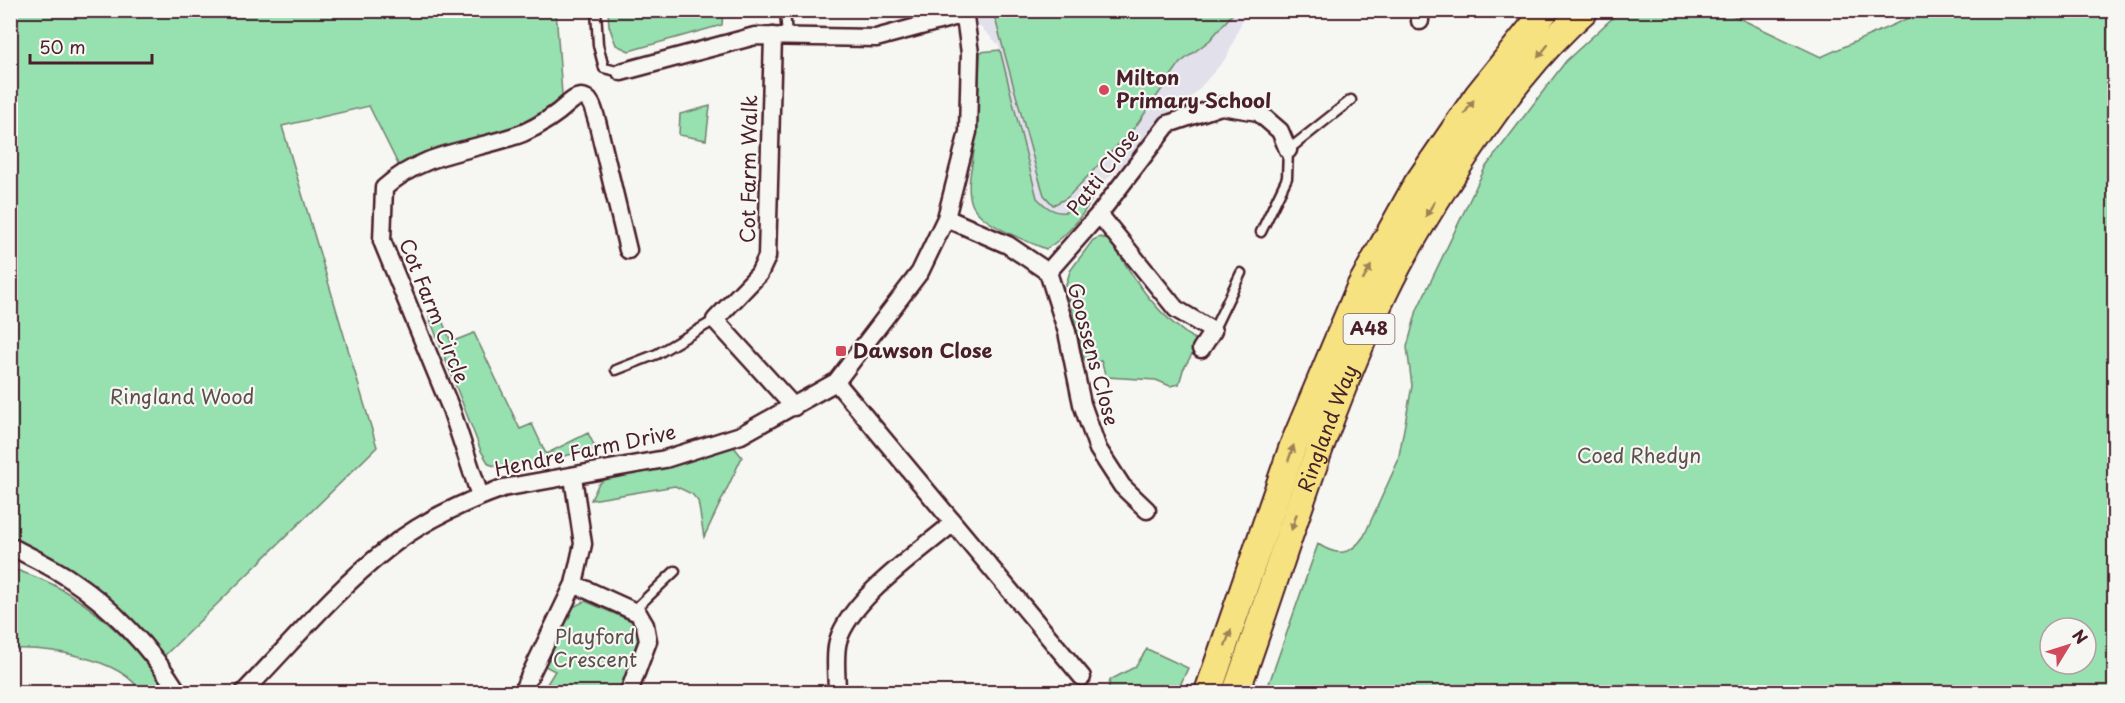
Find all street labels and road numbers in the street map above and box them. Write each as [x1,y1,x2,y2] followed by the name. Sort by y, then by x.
[732,95,764,243] street label: Cot Farm Walk
[1059,122,1146,221] street label: Patti Close
[392,234,478,388] street label: Cot Farm Circle
[1061,279,1127,428] street label: Goossens Close
[1344,314,1394,344] road number: A48
[1289,360,1365,496] street label: Ringland Way
[491,416,678,484] street label: Hendre Farm Drive

